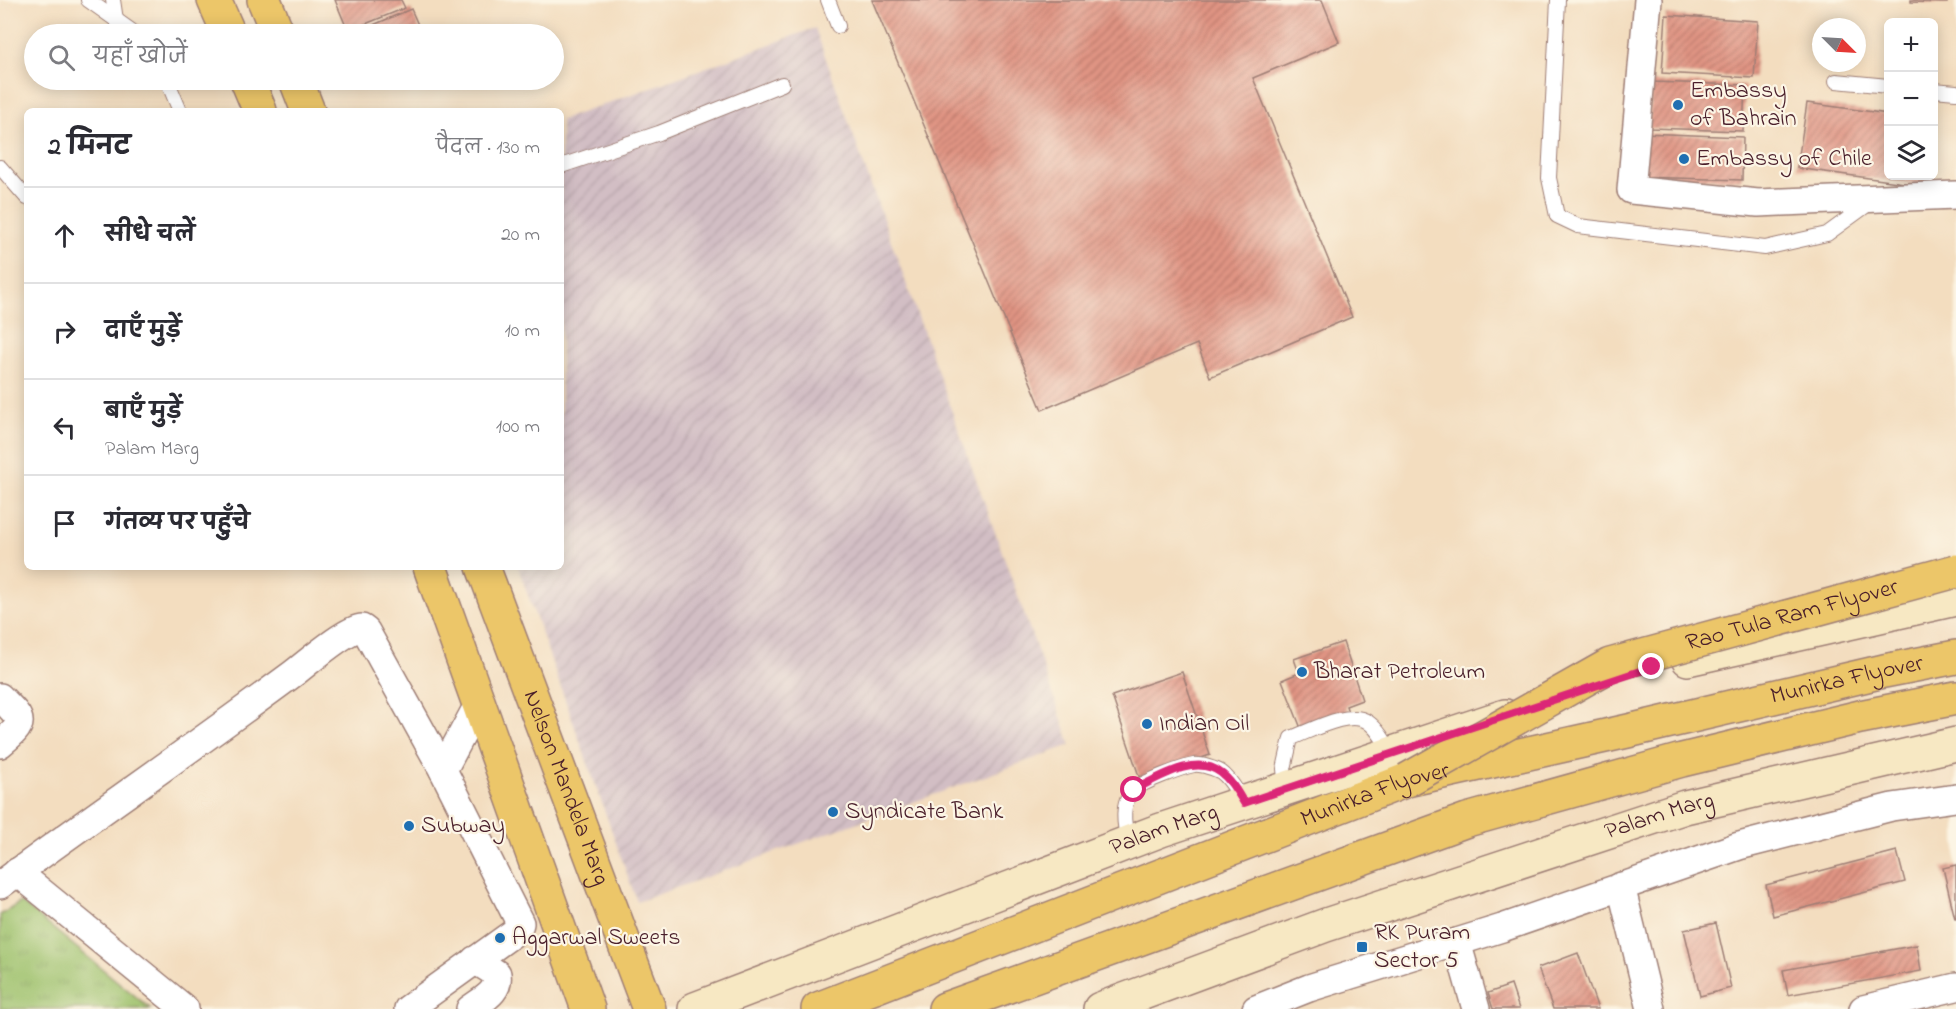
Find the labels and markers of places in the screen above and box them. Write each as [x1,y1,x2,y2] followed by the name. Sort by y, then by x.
[1690,74,1797,137] place label: Embassy of Bahrain
[1671,98,1685,112] marker: Embassy of Bahrain
[1696,142,1872,178] place label: Embassy of Chile
[1677,152,1691,166] marker: Embassy of Chile
[1313,655,1485,690] place label: Bharat Petroleum
[1295,665,1309,679] marker: Bharat Petroleum
[1159,707,1249,742] place label: Indian Oil
[1140,717,1154,731] marker: Indian Oil
[845,795,1004,831] place label: Syndicate Bank
[826,805,840,819] marker: Syndicate Bank
[421,809,505,845] place label: Subway
[402,819,416,833] marker: Subway
[1374,916,1470,979] place label: RK Puram Sector 5
[512,921,680,956] place label: Aggarwal Sweets
[493,931,507,945] marker: Aggarwal Sweets
[1355,940,1369,954] marker: RK Puram Sector 5

